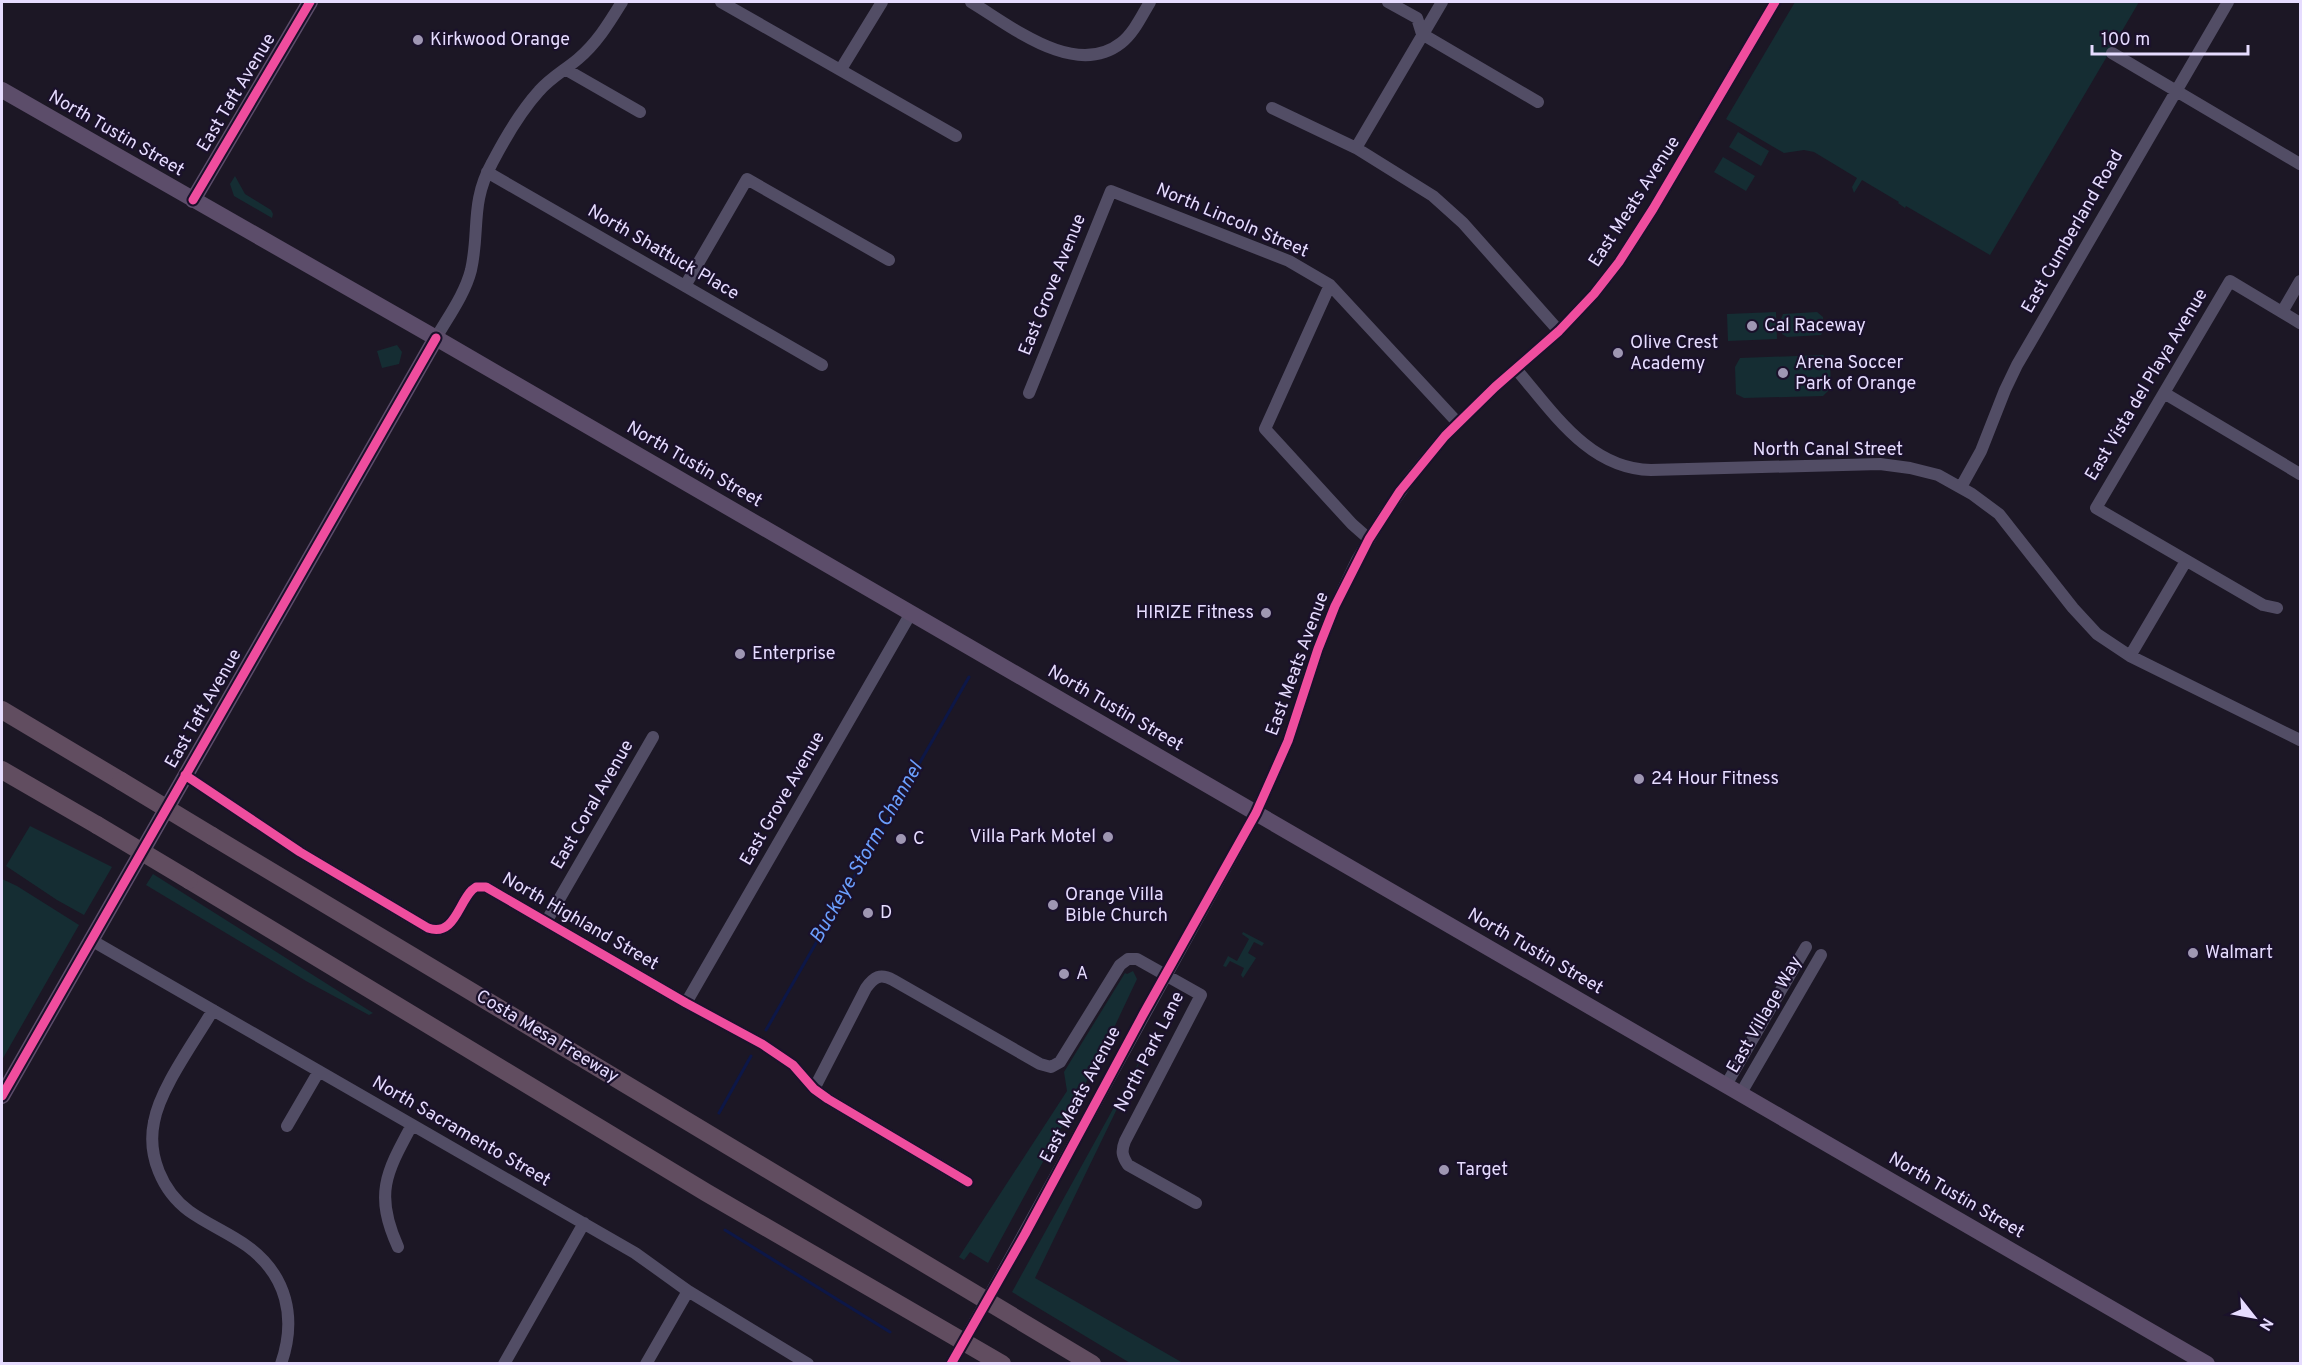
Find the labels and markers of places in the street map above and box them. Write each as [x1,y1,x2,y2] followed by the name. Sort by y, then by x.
[430,29,570,52] place label: Kirkwood Orange
[411,33,425,47] marker: Kirkwood Orange
[1764,315,1866,338] place label: Cal Raceway
[1745,319,1759,333] marker: Cal Raceway
[1630,332,1718,376] place label: Olive Crest Academy
[1611,346,1625,360] marker: Olive Crest Academy
[1795,352,1916,396] place label: Arena Soccer Park of Orange
[1776,366,1790,380] marker: Arena Soccer Park of Orange
[1136,602,1254,625] place label: HIRIZE Fitness
[1259,606,1273,620] marker: HIRIZE Fitness
[752,643,835,666] place label: Enterprise
[733,647,747,661] marker: Enterprise
[1651,768,1779,791] place label: 24 Hour Fitness
[1632,772,1646,786] marker: 24 Hour Fitness
[970,826,1096,849] place label: Villa Park Motel
[913,828,925,851] place label: C
[1101,830,1115,844] marker: Villa Park Motel
[894,832,908,846] marker: C
[1065,884,1168,928] place label: Orange Villa Bible Church
[1046,898,1060,912] marker: Orange Villa Bible Church
[880,902,892,925] place label: D
[861,906,875,920] marker: D
[2205,942,2273,965] place label: Walmart
[2186,946,2200,960] marker: Walmart
[1076,963,1088,986] place label: A
[1057,967,1071,981] marker: A
[1456,1159,1508,1182] place label: Target
[1437,1163,1451,1177] marker: Target

